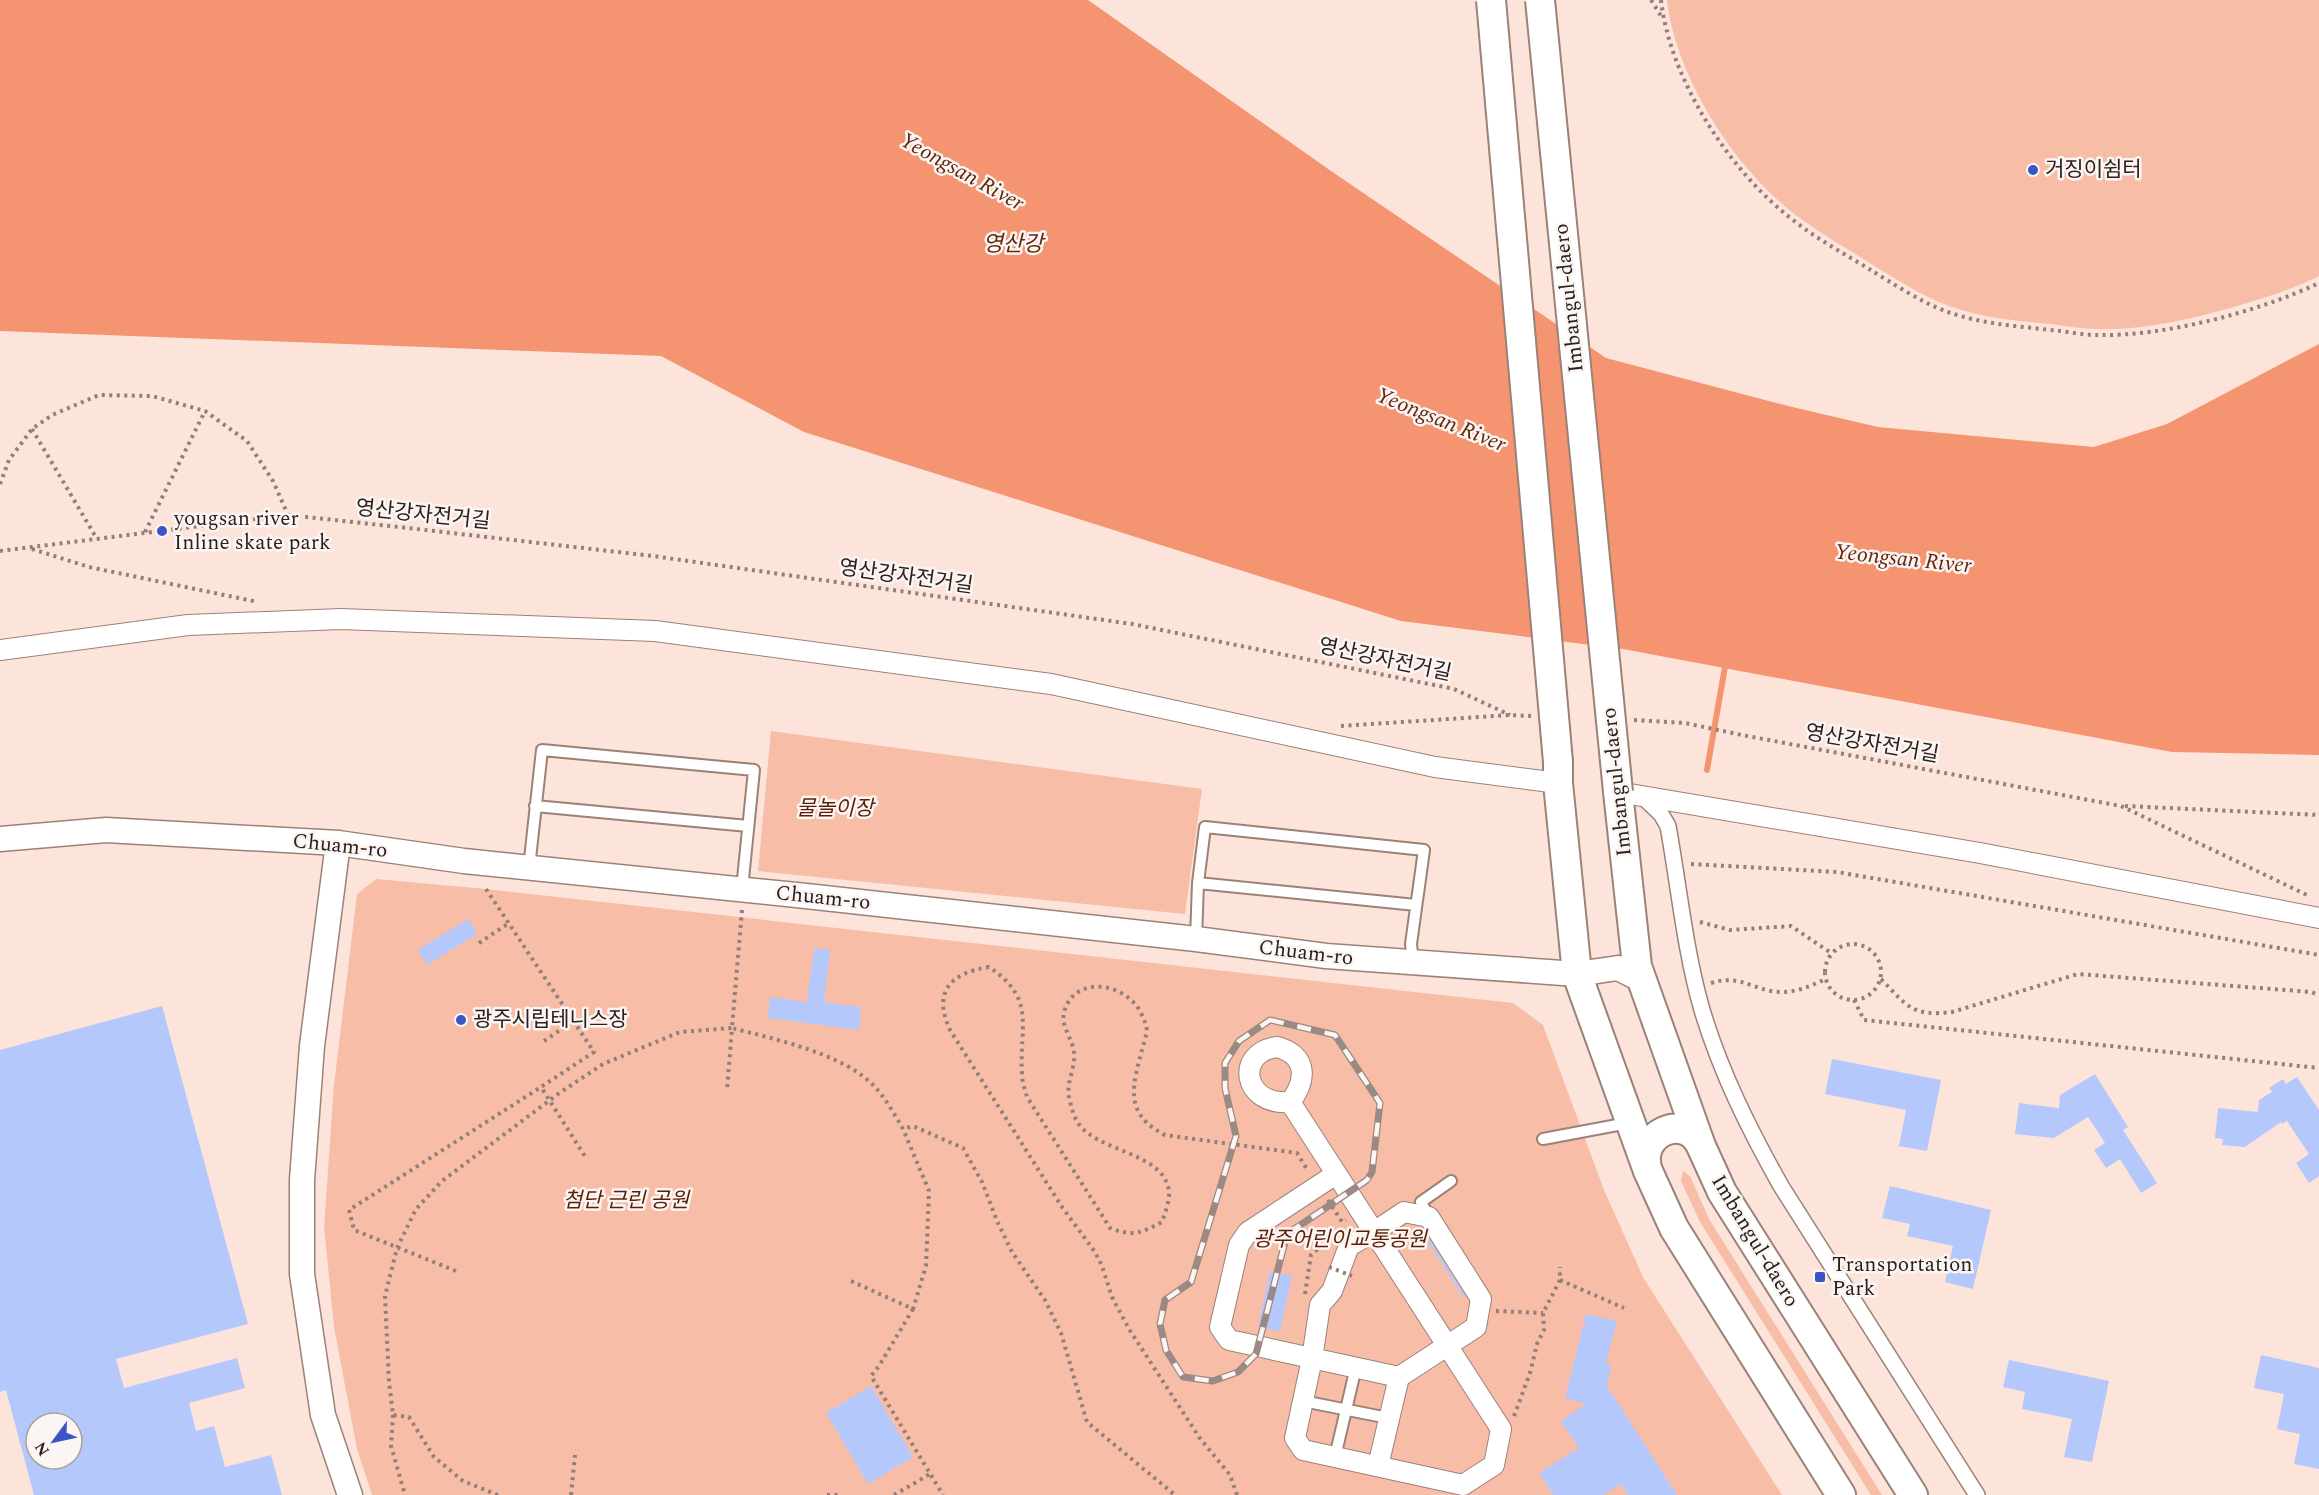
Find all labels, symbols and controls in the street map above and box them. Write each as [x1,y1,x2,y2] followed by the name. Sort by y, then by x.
[894,124,1030,220] water label: Yeongsan River
[2045,154,2142,186] place label: 거징이쉼터
[2026,163,2040,177] marker: 거징이쉼터
[1545,222,1593,374] street label: Imbangul-daero
[983,228,1046,261] water label: 영산강
[1371,379,1511,461] water label: Yeongsan River
[354,492,492,538] street label: 영산강자전거길
[173,503,331,559] place label: yougsan river Inline skate park
[155,524,169,538] marker: yougsan river Inline skate park
[1833,535,1973,583] water label: Yeongsan River
[837,552,975,602] street label: 영산강자전거길
[1316,630,1454,690] street label: 영산강자전거길
[1593,706,1641,858] street label: Imbangul-daero
[1803,717,1941,771] street label: 영산강자전거길
[796,793,876,825] park label: 물놀이장
[291,825,389,867] street label: Chuam-ro
[774,877,872,919] street label: Chuam-ro
[1257,931,1355,975] street label: Chuam-ro
[473,1004,628,1036] place label: 광주시립테니스장
[454,1013,468,1027] marker: 광주시립테니스장
[1703,1169,1807,1313] street label: Imbangul-daero
[563,1185,691,1217] park label: 첨단 근린 공원
[1253,1224,1429,1256] park label: 광주어린이교통공원
[1832,1249,1973,1305] place label: Transportation Park
[1813,1270,1827,1284] marker: Transportation Park
[24,1411,84,1471] north arrow
[29,1437,56,1461] text: N

